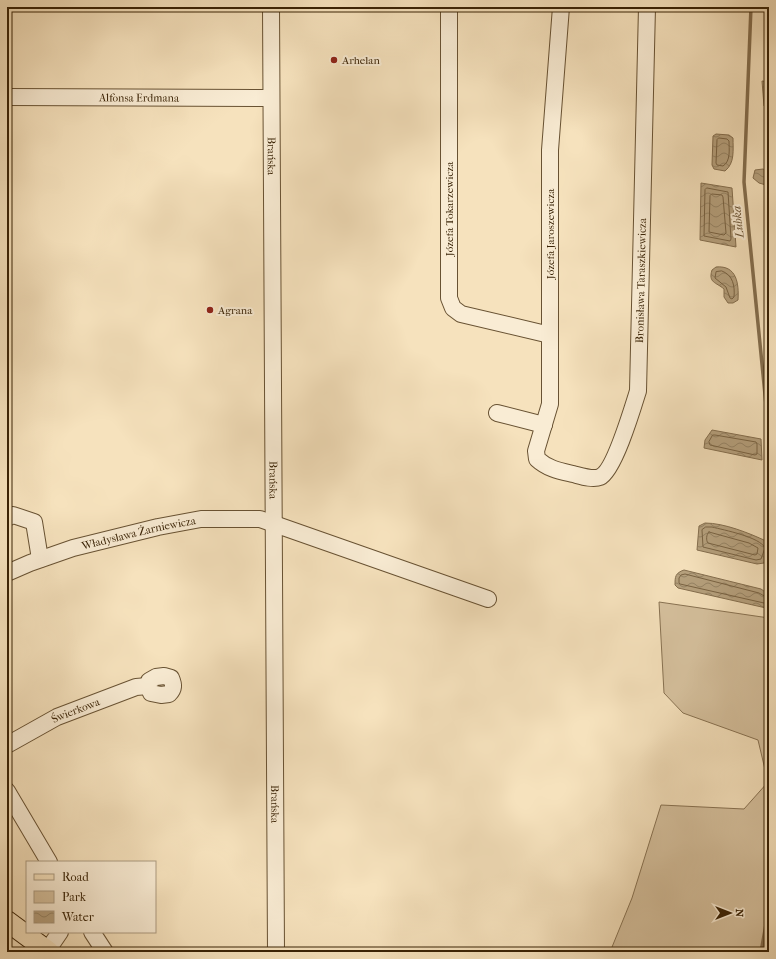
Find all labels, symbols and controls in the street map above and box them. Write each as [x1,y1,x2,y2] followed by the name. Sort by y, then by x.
[341,54,380,67] place label: Arhelan
[329,55,339,65] marker: Arhelan
[98,91,180,105] street label: Alfonsa Erdmana
[265,137,278,176] street label: Brańska
[443,161,456,257] street label: Józefa Tokarzewicza
[544,188,557,280] street label: Józefa Jaroszewicza
[729,205,747,240] water label: Lubka
[633,217,649,343] street label: Bronisława Taraszkiewicza
[217,304,253,317] place label: Agrana
[205,305,215,315] marker: Agrana
[266,461,280,500] street label: Brańska
[79,514,198,553] street label: Władysława Żarniewicza
[49,695,103,726] street label: Świerkowa
[268,785,281,824] street label: Brańska
[26,861,156,933] legend
[62,870,89,884] text: Road
[62,890,87,904] text: Park
[710,893,750,933] north arrow
[733,909,746,918] text: N
[61,910,95,924] text: Water

